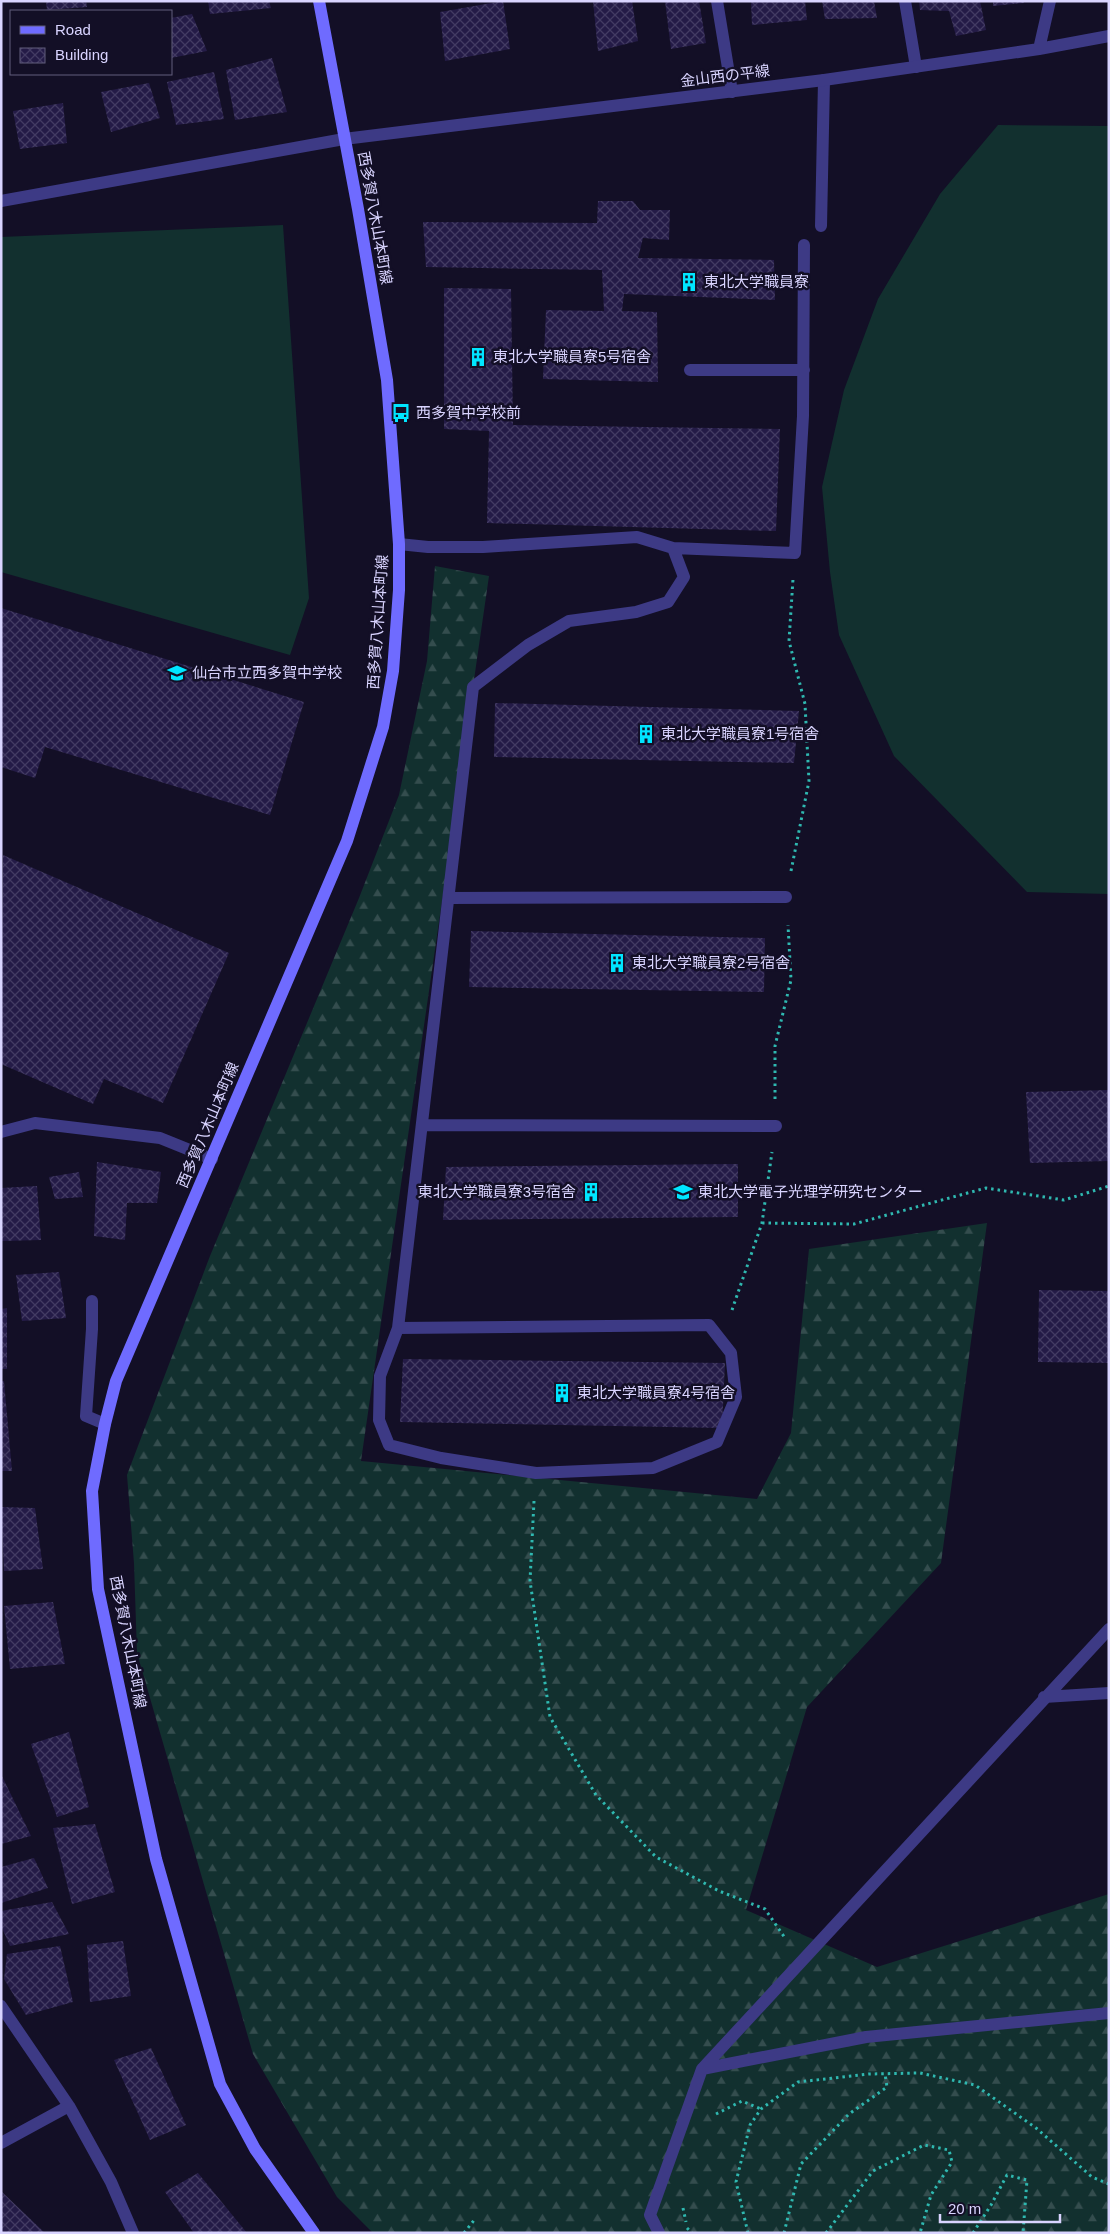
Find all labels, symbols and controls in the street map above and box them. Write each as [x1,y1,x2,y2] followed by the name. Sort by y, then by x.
[10,10,172,75] legend
[55,21,91,38] text: Road
[55,46,108,63] text: Building
[679,62,771,89] street label: 金山西の平線
[355,150,396,286] street label: 西多賀八木山本町線
[678,271,700,293] building icon: 東北大学職員寮
[704,273,809,290] place label: 東北大学職員寮
[467,346,489,368] building icon: 東北大学職員寮5号宿舎
[493,348,651,365] place label: 東北大学職員寮5号宿舎
[390,402,412,424] bus stop icon: 西多賀中学校前
[416,404,521,421] place label: 西多賀中学校前
[364,554,391,690] street label: 西多賀八木山本町線
[166,662,188,684] school or university icon: 仙台市立西多賀中学校
[192,664,342,681] place label: 仙台市立西多賀中学校
[635,723,657,745] building icon: 東北大学職員寮1号宿舎
[661,725,819,742] place label: 東北大学職員寮1号宿舎
[606,952,628,974] building icon: 東北大学職員寮2号宿舎
[632,954,790,971] place label: 東北大学職員寮2号宿舎
[173,1059,242,1190] street label: 西多賀八木山本町線
[580,1181,602,1203] building icon: 東北大学職員寮3号宿舎
[672,1181,694,1203] school or university icon: 東北大学電子光理学研究センター
[418,1183,576,1200] place label: 東北大学職員寮3号宿舎
[698,1183,923,1200] place label: 東北大学電子光理学研究センター
[551,1382,573,1404] building icon: 東北大学職員寮4号宿舎
[577,1384,735,1401] place label: 東北大学職員寮4号宿舎
[107,1574,150,1710] street label: 西多賀八木山本町線
[940,2192,1060,2224] scale bar
[948,2200,981,2217] text: 20 m

